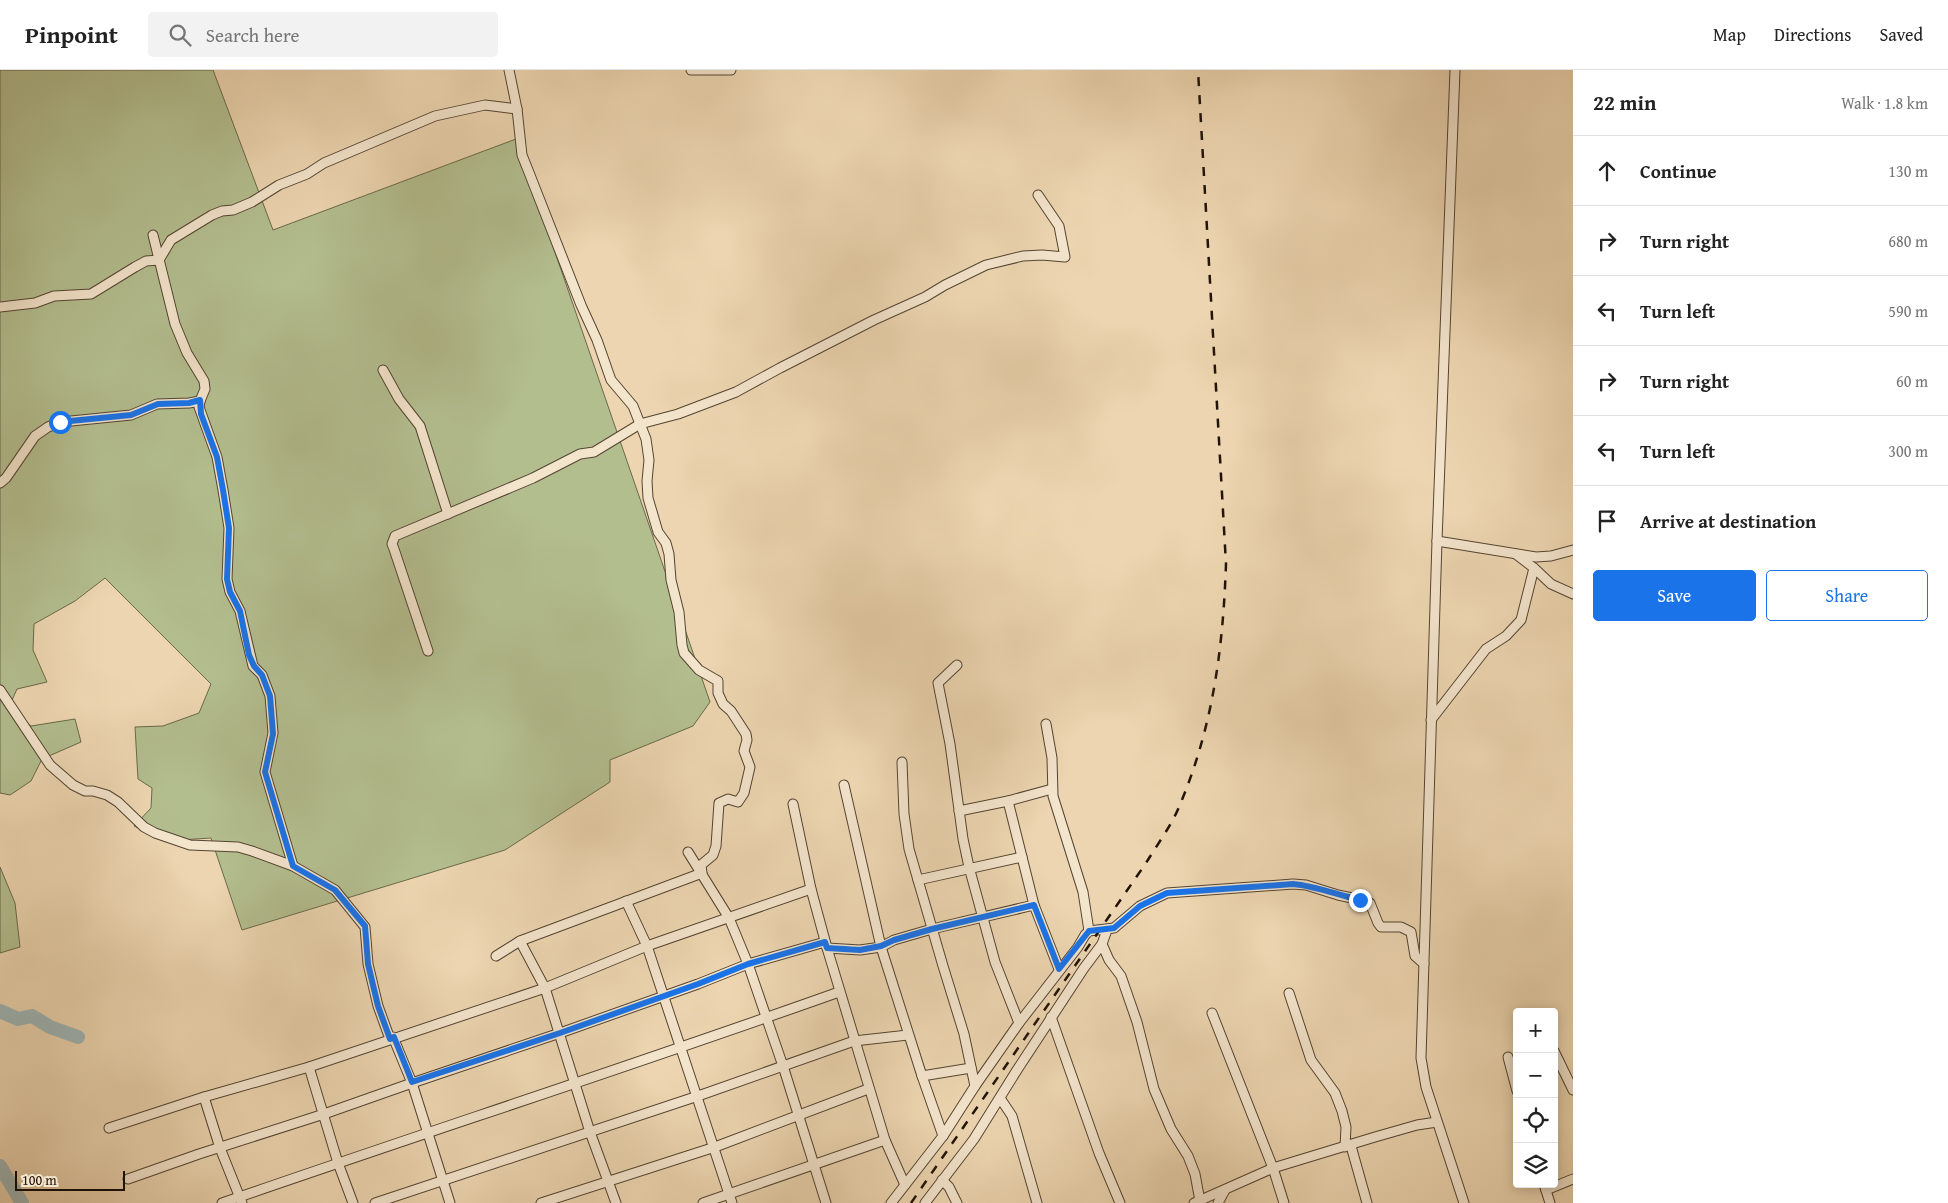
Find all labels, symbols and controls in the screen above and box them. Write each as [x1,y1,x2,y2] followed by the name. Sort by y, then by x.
[148,12,498,57] search box
[25,17,118,52] text: Pinpoint
[166,21,194,49] icon: search
[206,21,299,49] text: Search here
[1713,21,1746,48] text: Map
[1774,21,1851,48] text: Directions
[1879,21,1923,48] text: Saved
[1593,87,1656,118] text: 22 min
[1841,91,1928,115] text: Walk · 1.8 km
[1593,157,1621,185] icon: ahead
[1640,157,1717,185] text: Continue
[1888,159,1928,183] text: 130 m
[1593,227,1621,255] icon: right
[1640,227,1729,255] text: Turn right
[1888,229,1928,253] text: 680 m
[1593,297,1621,325] icon: left
[1640,297,1715,325] text: Turn left
[1888,299,1928,323] text: 590 m
[1593,367,1621,395] icon: right
[1640,367,1729,395] text: Turn right
[1896,369,1928,393] text: 60 m
[49,411,72,434] route start
[1593,437,1621,465] icon: left
[1640,437,1715,465] text: Turn left
[1888,439,1928,463] text: 300 m
[1593,507,1621,535] icon: arrive
[1640,507,1816,535] text: Arrive at destination
[1593,570,1756,621] button: Save
[1766,570,1928,621] button: Share
[1349,889,1372,912] route end
[1513,1008,1558,1188] map controls
[1513,1008,1558,1053] button: +
[1513,1053,1558,1098] button: −
[1513,1098,1558,1143] button: locate
[1513,1143,1558,1188] button: layers
[15,1168,125,1191] scale bar
[22,1170,57,1190] text: 100 m

